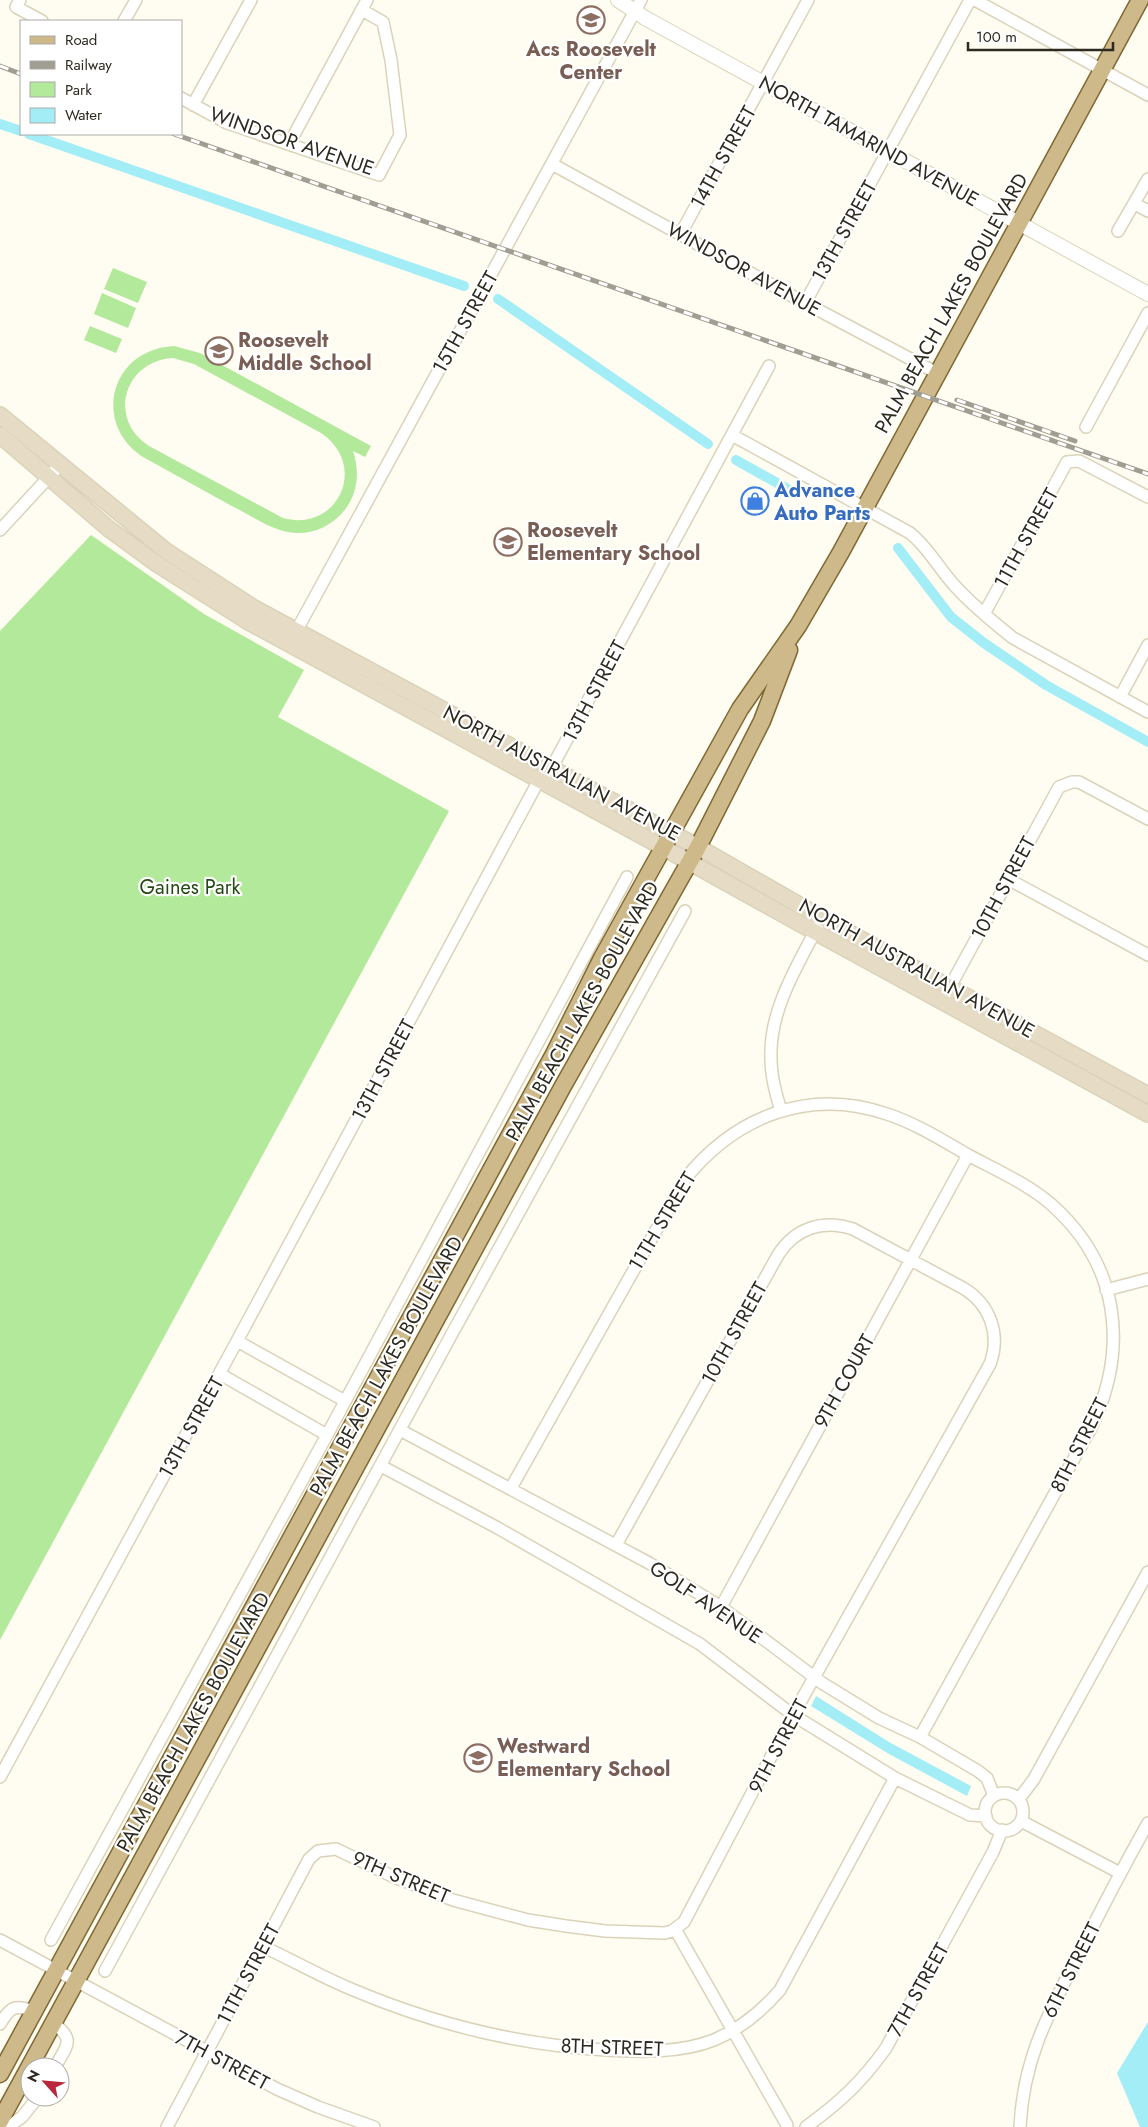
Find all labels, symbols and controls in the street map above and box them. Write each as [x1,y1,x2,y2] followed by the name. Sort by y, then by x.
[576,5,606,35] school or university icon: Acs Roosevelt Center
[20,20,182,135] legend
[968,20,1113,52] scale bar
[976,26,1017,48] text: 100 m
[65,29,97,51] text: Road
[525,35,657,87] place label: Acs Roosevelt Center
[65,54,112,76] text: Railway
[753,69,984,214] street label: NORTH TAMARIND AVENUE
[65,79,92,101] text: Park
[206,100,378,183] street label: WINDSOR AVENUE
[683,100,764,214] street label: 14TH STREET
[65,104,103,126] text: Water
[868,168,1035,439] street label: PALM BEACH LAKES BOULEVARD
[805,175,885,287] street label: 13TH STREET
[661,215,826,324] street label: WINDSOR AVENUE
[425,265,506,379] street label: 15TH STREET
[238,326,372,378] place label: Roosevelt Middle School
[204,336,234,366] school or university icon: Roosevelt Middle School
[773,476,870,528] place label: Advance Auto Parts
[987,482,1066,594] street label: 11TH STREET
[740,486,770,516] shop icon: Advance Auto Parts
[527,516,700,568] place label: Roosevelt Elementary School
[493,527,523,557] school or university icon: Roosevelt Elementary School
[555,635,634,747] street label: 13TH STREET
[438,698,686,849] street label: NORTH AUSTRALIAN AVENUE
[964,831,1043,945] street label: 10TH STREET
[140,873,241,902] park label: Gaines Park
[499,876,666,1147] street label: PALM BEACH LAKES BOULEVARD
[794,891,1040,1045] street label: NORTH AUSTRALIAN AVENUE
[344,1014,423,1126] street label: 13TH STREET
[622,1166,704,1276] street label: 11TH STREET
[303,1231,470,1502] street label: PALM BEACH LAKES BOULEVARD
[694,1276,775,1390] street label: 10TH STREET
[807,1329,882,1433] street label: 9TH COURT
[152,1371,232,1483] street label: 13TH STREET
[1043,1392,1116,1498] street label: 8TH STREET
[643,1554,768,1651] street label: GOLF AVENUE
[110,1587,277,1858] street label: PALM BEACH LAKES BOULEVARD
[741,1693,816,1799] street label: 9TH STREET
[497,1732,670,1784] place label: Westward Elementary School
[463,1743,493,1773] school or university icon: Westward Elementary School
[348,1844,455,1911] street label: 9TH STREET
[1035,1917,1108,2023] street label: 6TH STREET
[210,1918,287,2030] street label: 11TH STREET
[881,1937,957,2043] street label: 7TH STREET
[169,2023,275,2098] street label: 7TH STREET
[560,2031,664,2064] street label: 8TH STREET
[20,2057,70,2107] north arrow
[22,2067,45,2086] text: N

